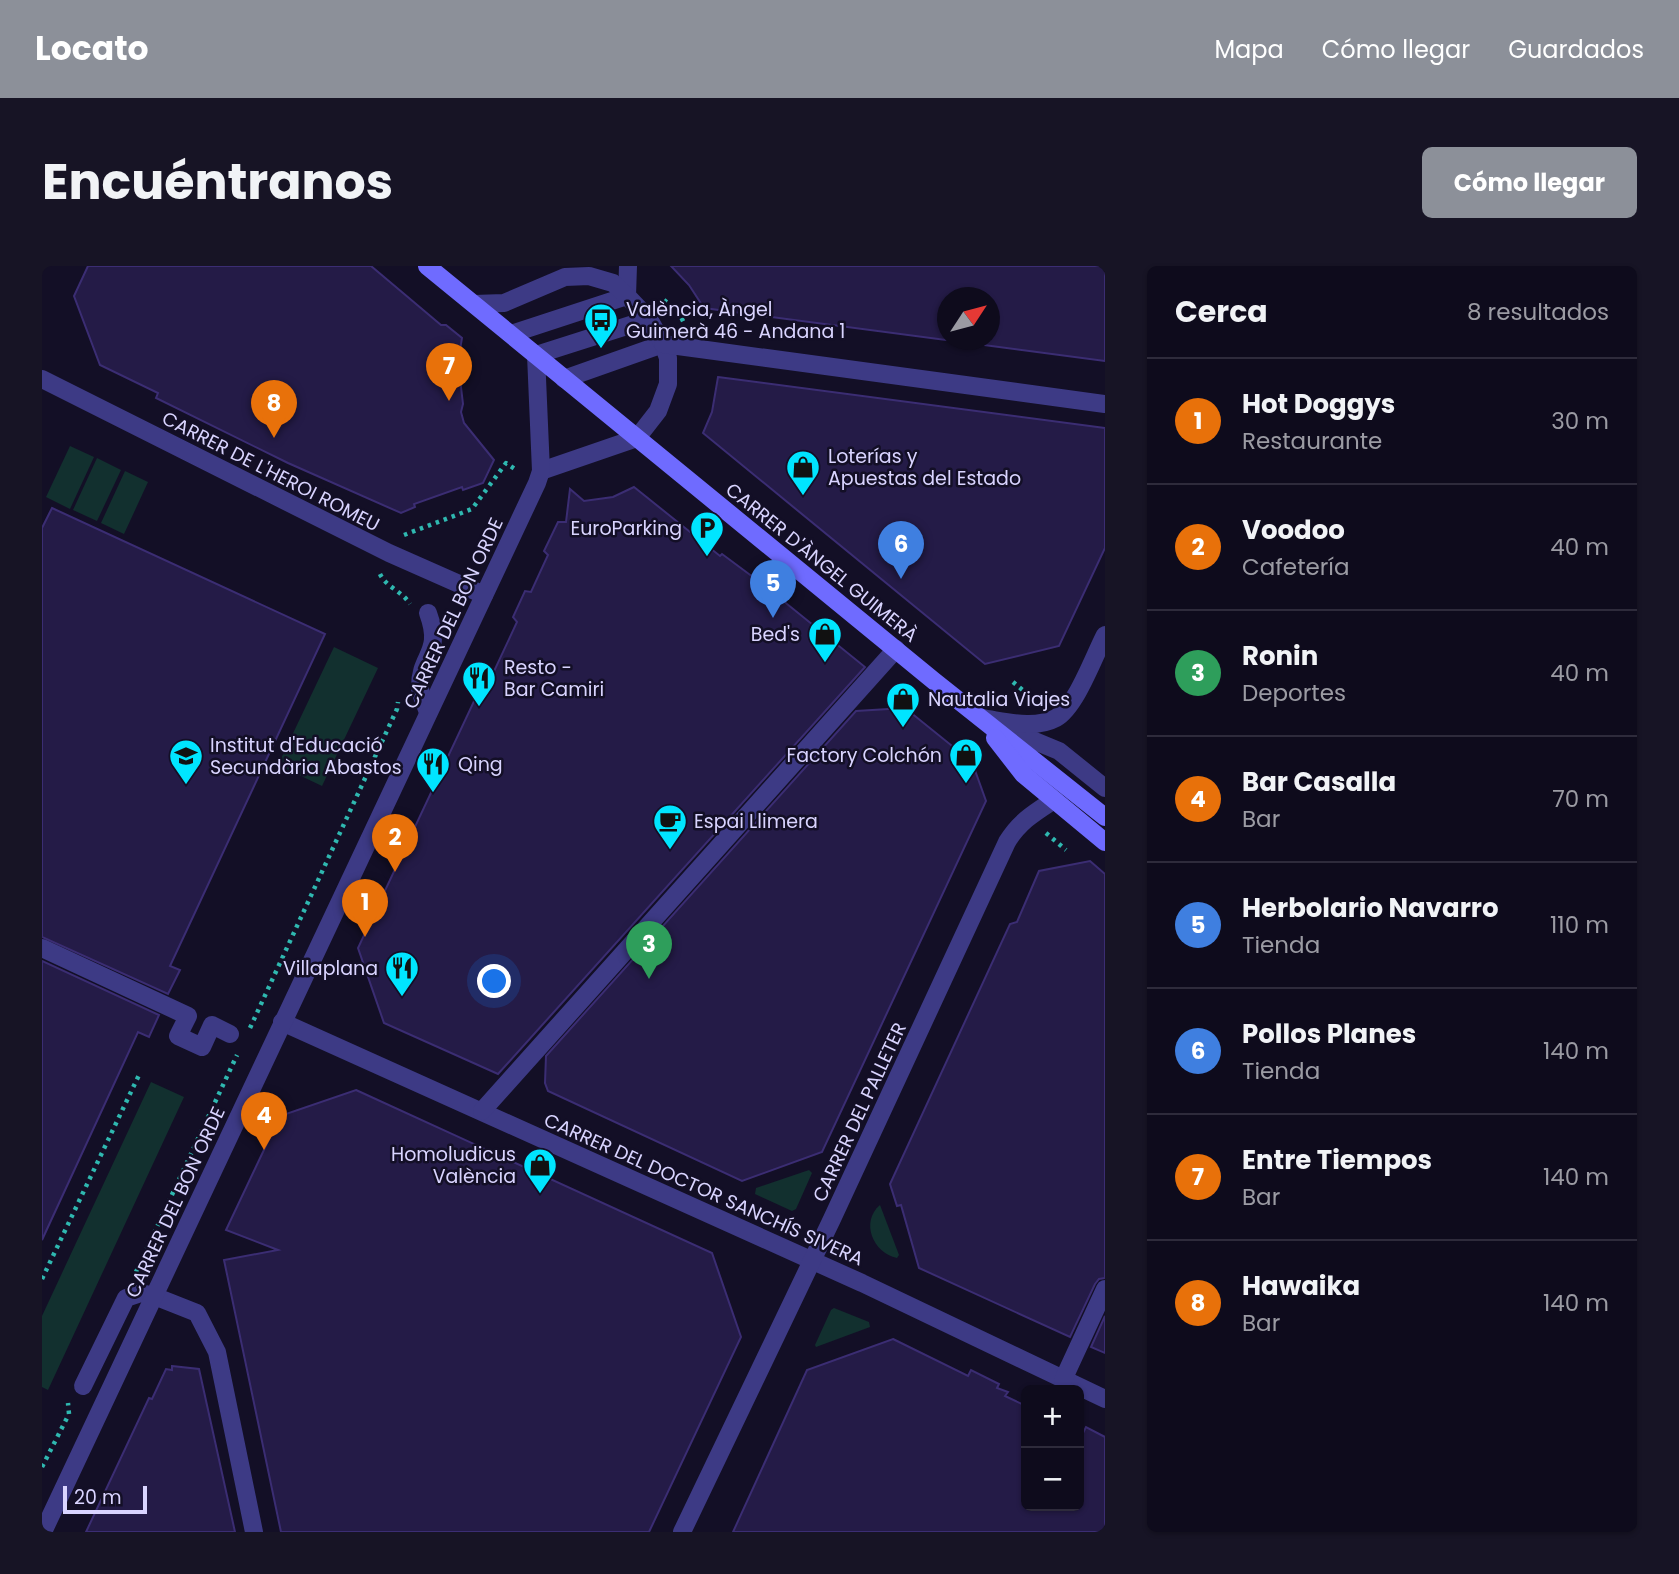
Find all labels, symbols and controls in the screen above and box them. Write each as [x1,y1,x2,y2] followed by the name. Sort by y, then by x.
[35,25,149,72] text: Locato
[1214,33,1284,66] text: Mapa
[1322,33,1470,66] text: Cómo llegar
[1508,33,1644,66] text: Guardados
[1422,147,1637,218] button: Cómo llegar
[42,148,393,216] text: Encuéntranos
[937,287,1000,350] north arrow
[1175,290,1268,333] text: Cerca
[626,296,845,345] place label: València, Àngel Guimerà 46 - Andana 1
[1467,296,1609,328] text: 8 resultados
[582,301,620,350] bus stop icon: València, Àngel Guimerà 46 - Andana 1
[426,343,472,401] pin: 7
[251,380,297,438] pin: 8
[1242,386,1395,422] text: Hot Doggys
[157,405,384,538] street label: CARRER DE L'HEROI ROMEU
[1194,405,1202,437] text: 1
[1551,405,1609,437] text: 30 m
[1242,425,1382,457] text: Restaurante
[828,443,1021,492] place label: Loterías y Apuestas del Estado
[784,448,822,497] shop icon: Loterías y Apuestas del Estado
[720,476,924,649] street label: CARRER D'ÀNGEL GUIMERÀ
[688,509,726,558] parking icon: EuroParking
[1242,512,1345,548] text: Voodoo
[397,513,510,713] street label: CARRER DEL BON ORDE
[570,515,682,542] place label: EuroParking
[878,521,924,579] pin: 6
[1191,531,1205,563] text: 2
[1550,531,1609,563] text: 40 m
[1242,551,1350,583] text: Cafetería
[750,560,796,618] pin: 5
[806,615,844,664] shop icon: Bed's
[751,621,800,648] place label: Bed's
[1242,638,1318,674] text: Ronin
[504,654,604,703] place label: Resto - Bar Camiri
[1191,657,1205,689] text: 3
[1550,657,1609,689] text: 40 m
[460,659,498,708] restaurant icon: Resto - Bar Camiri
[1242,677,1346,709] text: Deportes
[884,680,922,729] shop icon: Nautalia Viajes
[928,686,1070,713] place label: Nautalia Viajes
[210,732,402,781] place label: Institut d'Educació Secundària Abastos
[947,736,985,785] shop icon: Factory Colchón
[167,737,205,786] school or university icon: Institut d'Educació Secundària Abastos
[787,742,942,769] place label: Factory Colchón
[414,745,452,794] restaurant icon: Qing
[458,751,503,778] place label: Qing
[1242,764,1396,800] text: Bar Casalla
[1190,783,1206,815] text: 4
[1552,783,1609,815] text: 70 m
[651,802,689,851] cafe icon: Espai Llimera
[1242,803,1280,835] text: Bar
[694,808,818,835] place label: Espai Llimera
[372,814,418,872] pin: 2
[342,879,388,937] pin: 1
[1242,890,1499,926] text: Herbolario Navarro
[1191,909,1205,941] text: 5
[1550,909,1609,941] text: 110 m
[626,921,672,979] pin: 3
[1242,929,1320,961] text: Tienda
[383,949,421,998] restaurant icon: Villaplana
[283,955,378,982] place label: Villaplana
[477,964,511,998] your location
[1242,1016,1416,1052] text: Pollos Planes
[806,1018,913,1206] street label: CARRER DEL PALLETER
[1191,1035,1205,1067] text: 6
[1543,1035,1609,1067] text: 140 m
[1242,1055,1320,1087] text: Tienda
[241,1092,287,1150] pin: 4
[119,1102,232,1302] street label: CARRER DEL BON ORDE
[540,1107,868,1272] street label: CARRER DEL DOCTOR SANCHÍS SIVERA
[391,1141,516,1190] place label: Homoludicus València
[1242,1142,1432,1178] text: Entre Tiempos
[521,1146,559,1195] shop icon: Homoludicus València
[1192,1161,1204,1193] text: 7
[1543,1161,1609,1193] text: 140 m
[1242,1181,1280,1213] text: Bar
[1242,1268,1360,1304] text: Hawaika
[1191,1287,1205,1319] text: 8
[1543,1287,1609,1319] text: 140 m
[1242,1307,1280,1339] text: Bar
[1021,1385,1084,1511] map controls
[1021,1385,1084,1448] button: +
[1021,1448,1084,1511] button: −
[63,1483,147,1515] scale bar
[74,1484,122,1511] text: 20 m

